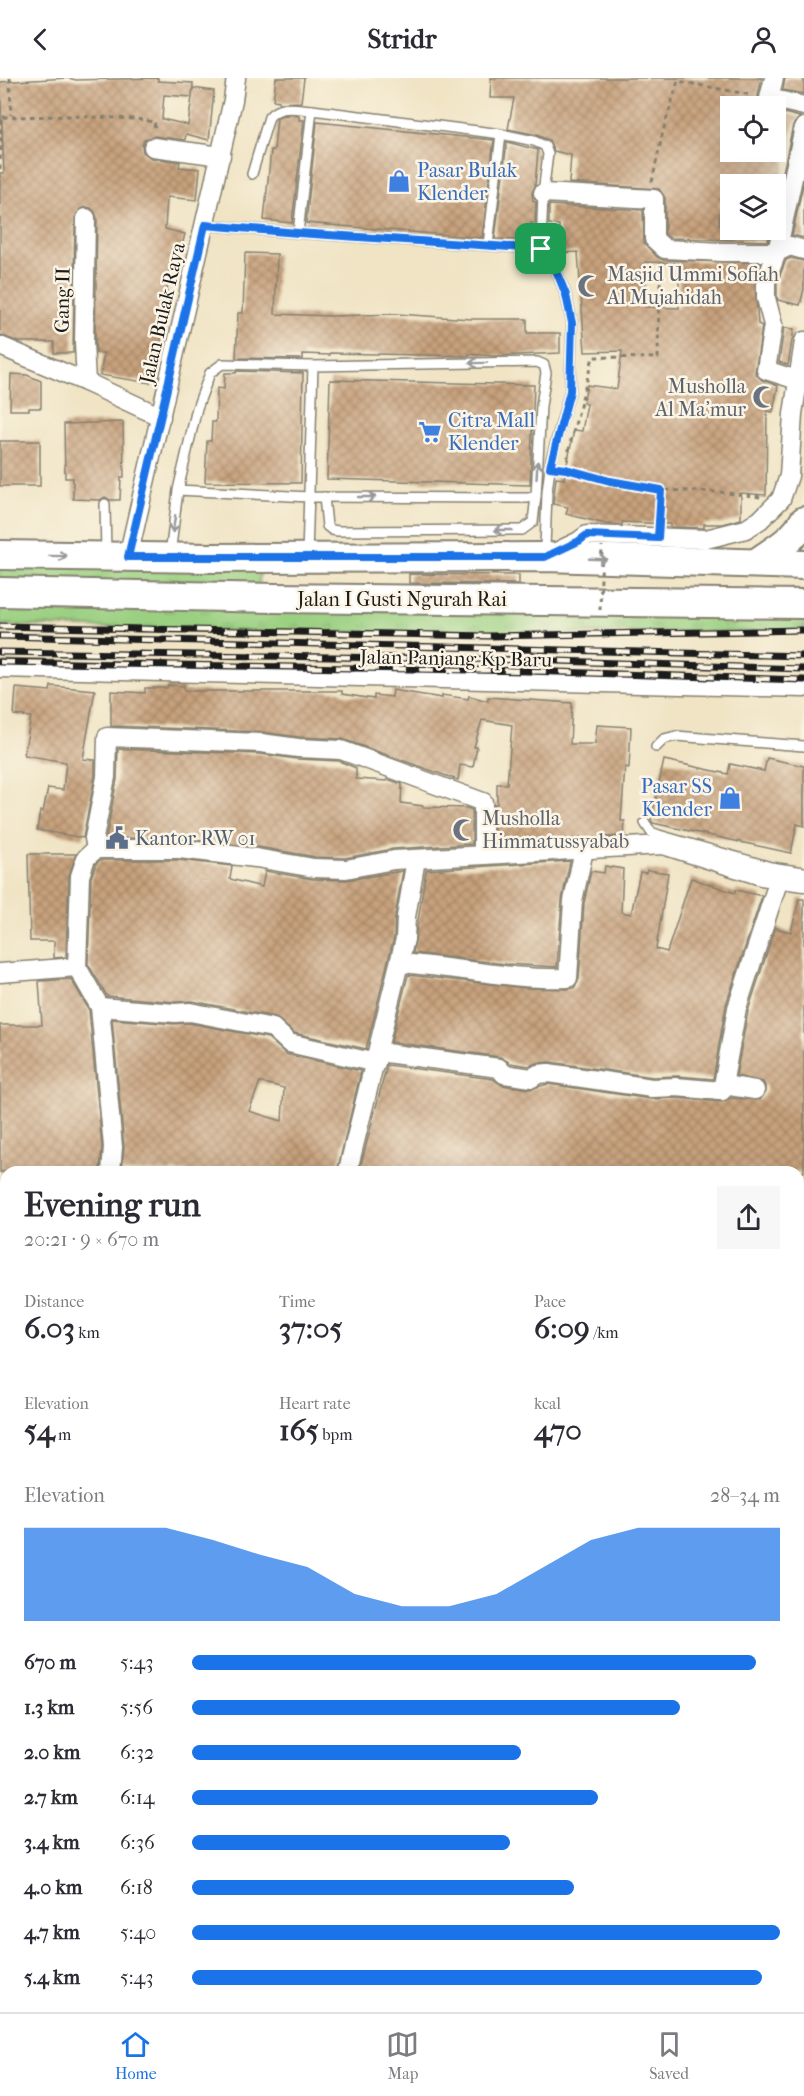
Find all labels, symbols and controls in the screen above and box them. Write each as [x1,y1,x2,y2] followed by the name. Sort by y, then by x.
[24,23,57,56] icon: back
[367,23,437,55] text: Stridr
[747,23,780,56] icon: person
[720,96,786,240] map controls
[720,96,786,162] button: locate
[417,159,518,205] place label: Pasar Bulak Klender
[386,168,412,194] shop icon: Pasar Bulak Klender
[720,174,786,240] button: layers
[515,223,566,274] pin
[524,232,557,265] icon: arrive
[135,240,190,388] street label: Jalan Bulak Raya
[606,263,780,309] place label: Masjid Ummi Sofiah Al Mujahidah
[50,267,75,333] street label: Gang II
[576,273,602,299] mosque icon: Masjid Ummi Sofiah Al Mujahidah
[469,357,489,369] one-way arrow
[654,375,747,421] place label: Musholla Al Ma'mur
[751,384,777,410] mosque icon: Musholla Al Ma'mur
[448,409,535,455] place label: Citra Mall Klender
[417,419,443,445] supermarket icon: Citra Mall Klender
[532,460,543,480] one-way arrow
[357,491,377,503] one-way arrow
[168,513,179,533] one-way arrow
[493,524,513,536] one-way arrow
[48,550,68,562] one-way arrow
[587,553,607,565] one-way arrow
[295,588,507,611] street label: Jalan I Gusti Ngurah Rai
[358,645,553,672] street label: Jalan Panjang Kp Baru
[641,775,712,821] place label: Pasar SS Klender
[717,785,743,811] shop icon: Pasar SS Klender
[482,807,629,853] place label: Musholla Himmatussyabab
[451,817,477,843] mosque icon: Musholla Himmatussyabab
[104,825,130,851] public building icon: Kantor RW 01
[135,827,256,850] place label: Kantor RW 01
[24,1186,201,1225] text: Evening run
[717,1186,780,1249] button: share
[24,1228,159,1251] text: 20:21 · 9 × 670 m
[24,1292,84,1311] text: Distance
[279,1292,315,1311] text: Time
[534,1292,566,1311] text: Pace
[24,1311,75,1346] text: 6.03
[279,1311,343,1346] text: 37:05
[534,1311,590,1346] text: 6:09
[75,1323,100,1342] text: km
[590,1323,619,1342] text: /km
[24,1394,89,1413] text: Elevation
[279,1394,351,1413] text: Heart rate
[534,1394,561,1413] text: kcal
[24,1413,55,1448] text: 54
[279,1413,319,1448] text: 165
[534,1413,582,1448] text: 470
[55,1425,71,1444] text: m
[319,1425,353,1444] text: bpm
[24,1484,105,1507] text: Elevation
[710,1484,780,1507] text: 28–34 m
[24,1651,76,1674] text: 670 m
[120,1651,154,1674] text: 5:43
[24,1696,74,1719] text: 1.3 km
[120,1696,153,1719] text: 5:56
[24,1741,80,1764] text: 2.0 km
[120,1741,154,1764] text: 6:32
[24,1786,78,1809] text: 2.7 km
[120,1786,155,1809] text: 6:14
[24,1831,80,1854] text: 3.4 km
[120,1831,155,1854] text: 6:36
[24,1876,82,1899] text: 4.0 km
[120,1876,153,1899] text: 6:18
[24,1921,80,1944] text: 4.7 km
[120,1921,156,1944] text: 5:40
[24,1966,80,1989] text: 5.4 km
[120,1966,154,1989] text: 5:43
[115,2028,157,2083] tab: Home
[386,2028,419,2083] tab: Map
[649,2028,689,2083] tab: Saved

